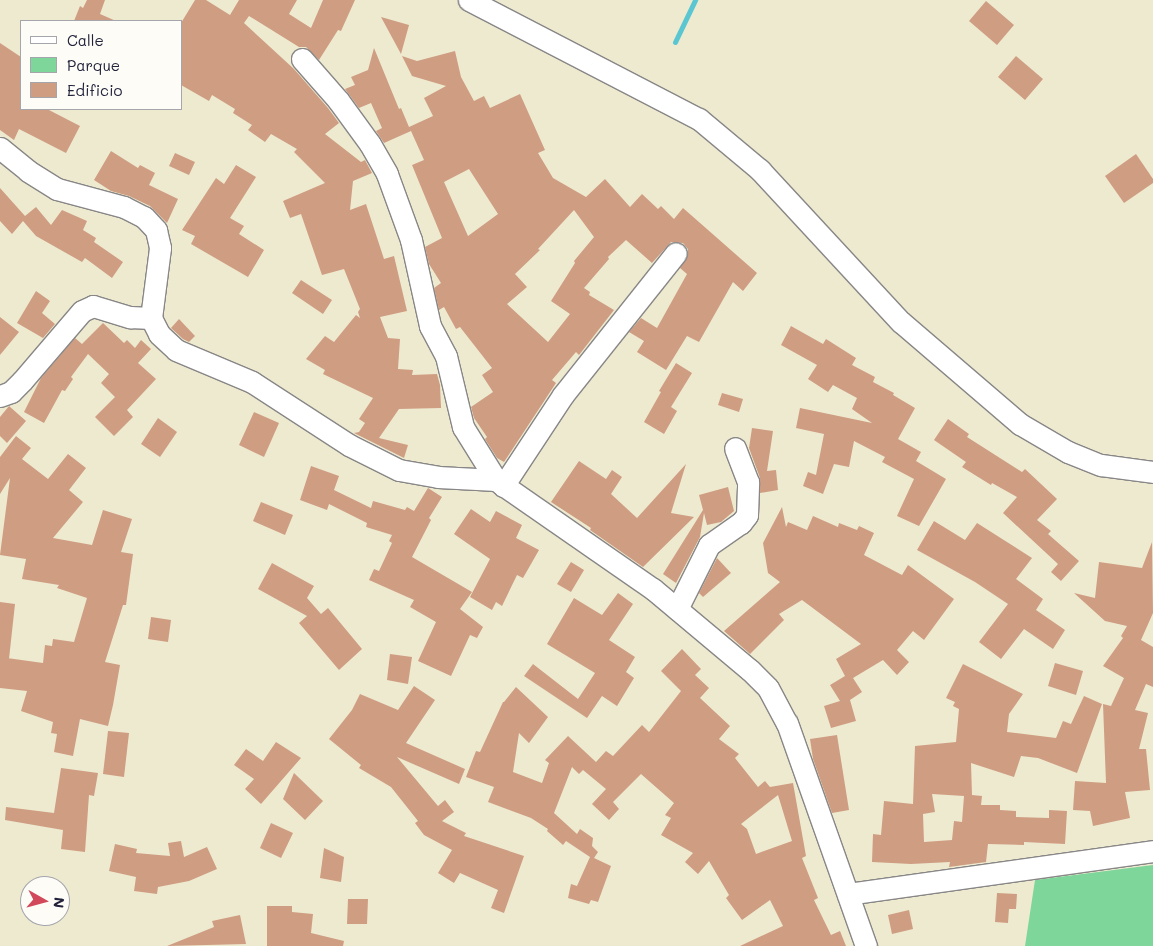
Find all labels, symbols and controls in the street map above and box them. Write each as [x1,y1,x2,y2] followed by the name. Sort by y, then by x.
[20,20,182,110] legend
[67,30,104,50] text: Calle
[67,55,120,75] text: Parque
[67,80,122,100] text: Edificio
[20,876,70,926] north arrow
[49,896,69,909] text: N

